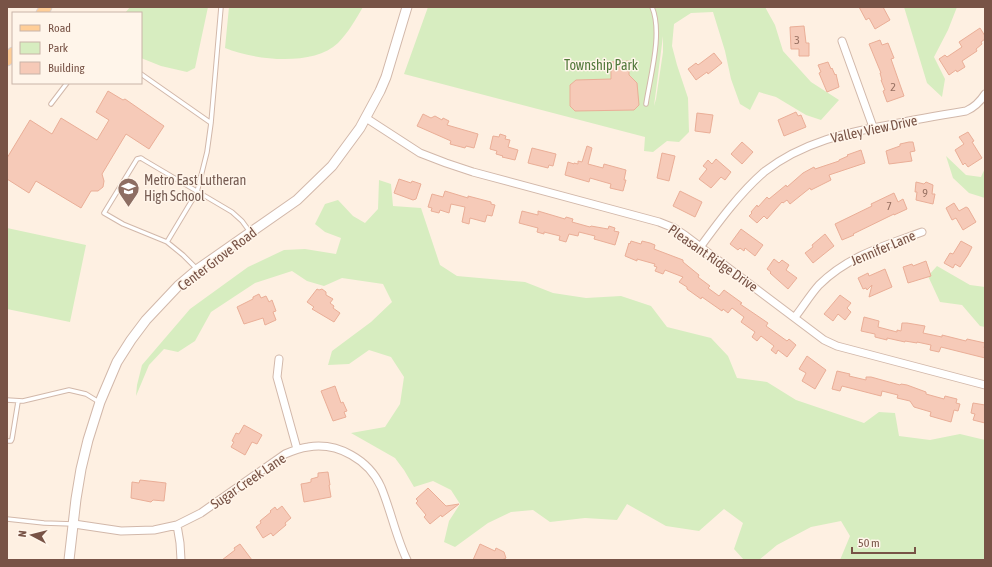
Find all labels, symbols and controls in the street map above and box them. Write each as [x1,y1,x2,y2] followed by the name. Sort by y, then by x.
[12,12,142,84] legend
[48,21,71,35] text: Road
[794,33,800,47] house number: 3
[48,41,69,55] text: Park
[564,57,638,73] park label: Township Park
[48,61,86,75] text: Building
[890,80,896,94] house number: 2
[829,112,919,146] street label: Valley View Drive
[144,172,246,204] place label: Metro East Lutheran High School
[116,175,142,208] school or university icon: Metro East Lutheran High School
[922,186,928,200] house number: 9
[886,199,892,213] house number: 7
[665,221,761,295] street label: Pleasant Ridge Drive
[174,224,260,294] street label: Center Grove Road
[848,227,918,269] street label: Jennifer Lane
[207,450,289,512] street label: Sugar Creek Lane
[12,515,52,555] north arrow
[852,529,915,555] scale bar
[16,530,28,538] text: N
[858,536,880,550] text: 50 m

